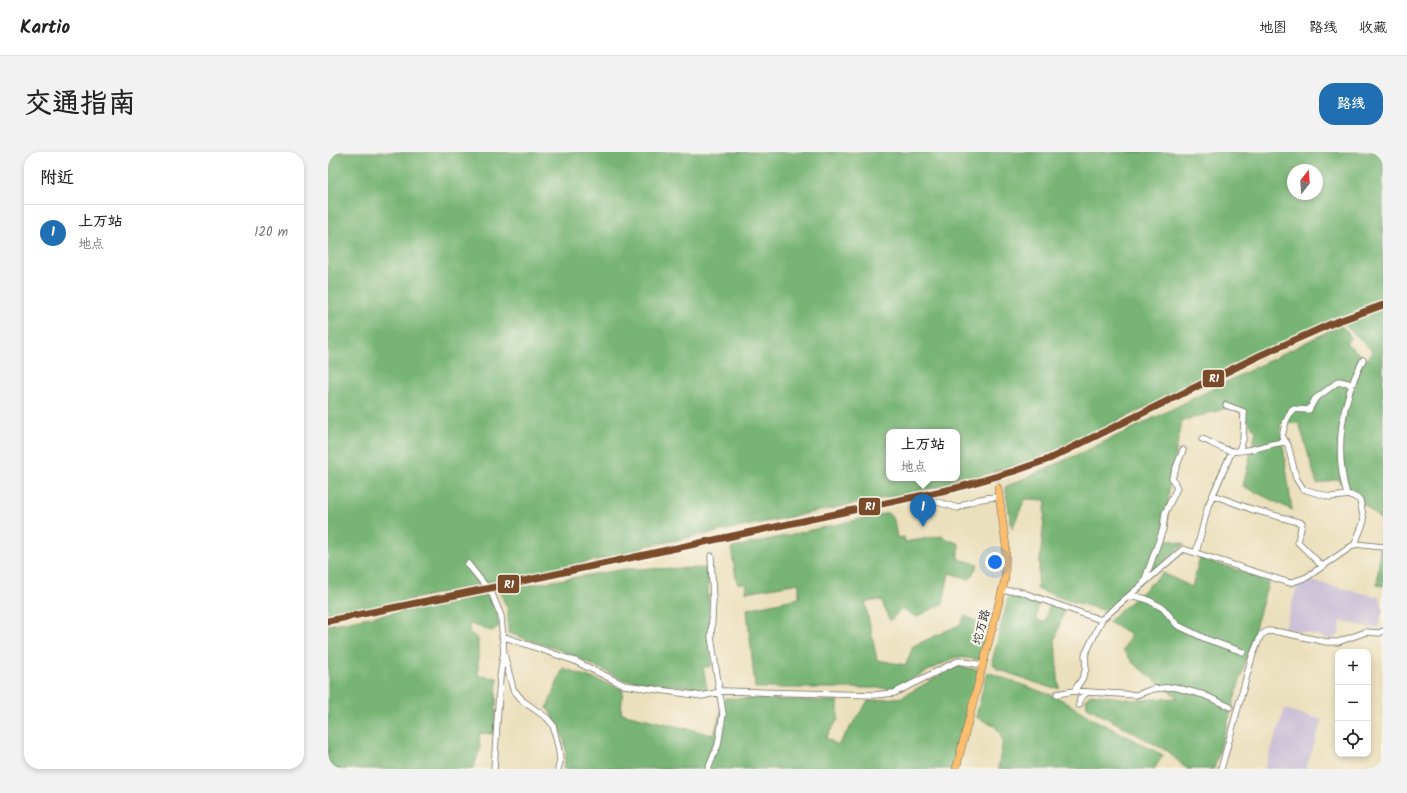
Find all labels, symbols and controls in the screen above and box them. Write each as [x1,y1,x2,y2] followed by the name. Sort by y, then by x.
[20,13,70,43] text: Kartio
[1259,17,1287,39] text: 地图
[1309,17,1337,39] text: 路线
[1359,17,1387,39] text: 收藏
[24,82,136,127] text: 交通指南
[1319,83,1383,125] button: 路线
[1287,164,1323,200] north arrow
[40,165,74,192] text: 附近
[78,210,123,234] text: 上万站
[51,222,55,243] text: 1
[254,222,288,243] text: 120 m
[78,234,104,255] text: 地点
[1202,369,1225,388] line badge: R1
[1209,370,1220,388] text: R1
[886,429,960,481] popup
[900,433,946,457] text: 上万站
[900,457,927,478] text: 地点
[910,494,936,527] pin: 1
[858,497,881,516] line badge: R1
[865,498,876,516] text: R1
[985,552,1005,572] your location
[497,574,520,594] line badge: R1
[504,576,515,594] text: R1
[968,607,995,647] street label: 坨万路
[1335,649,1371,757] map controls
[1335,649,1371,685] button: +
[1335,685,1371,721] button: −
[1335,721,1371,757] button: locate

